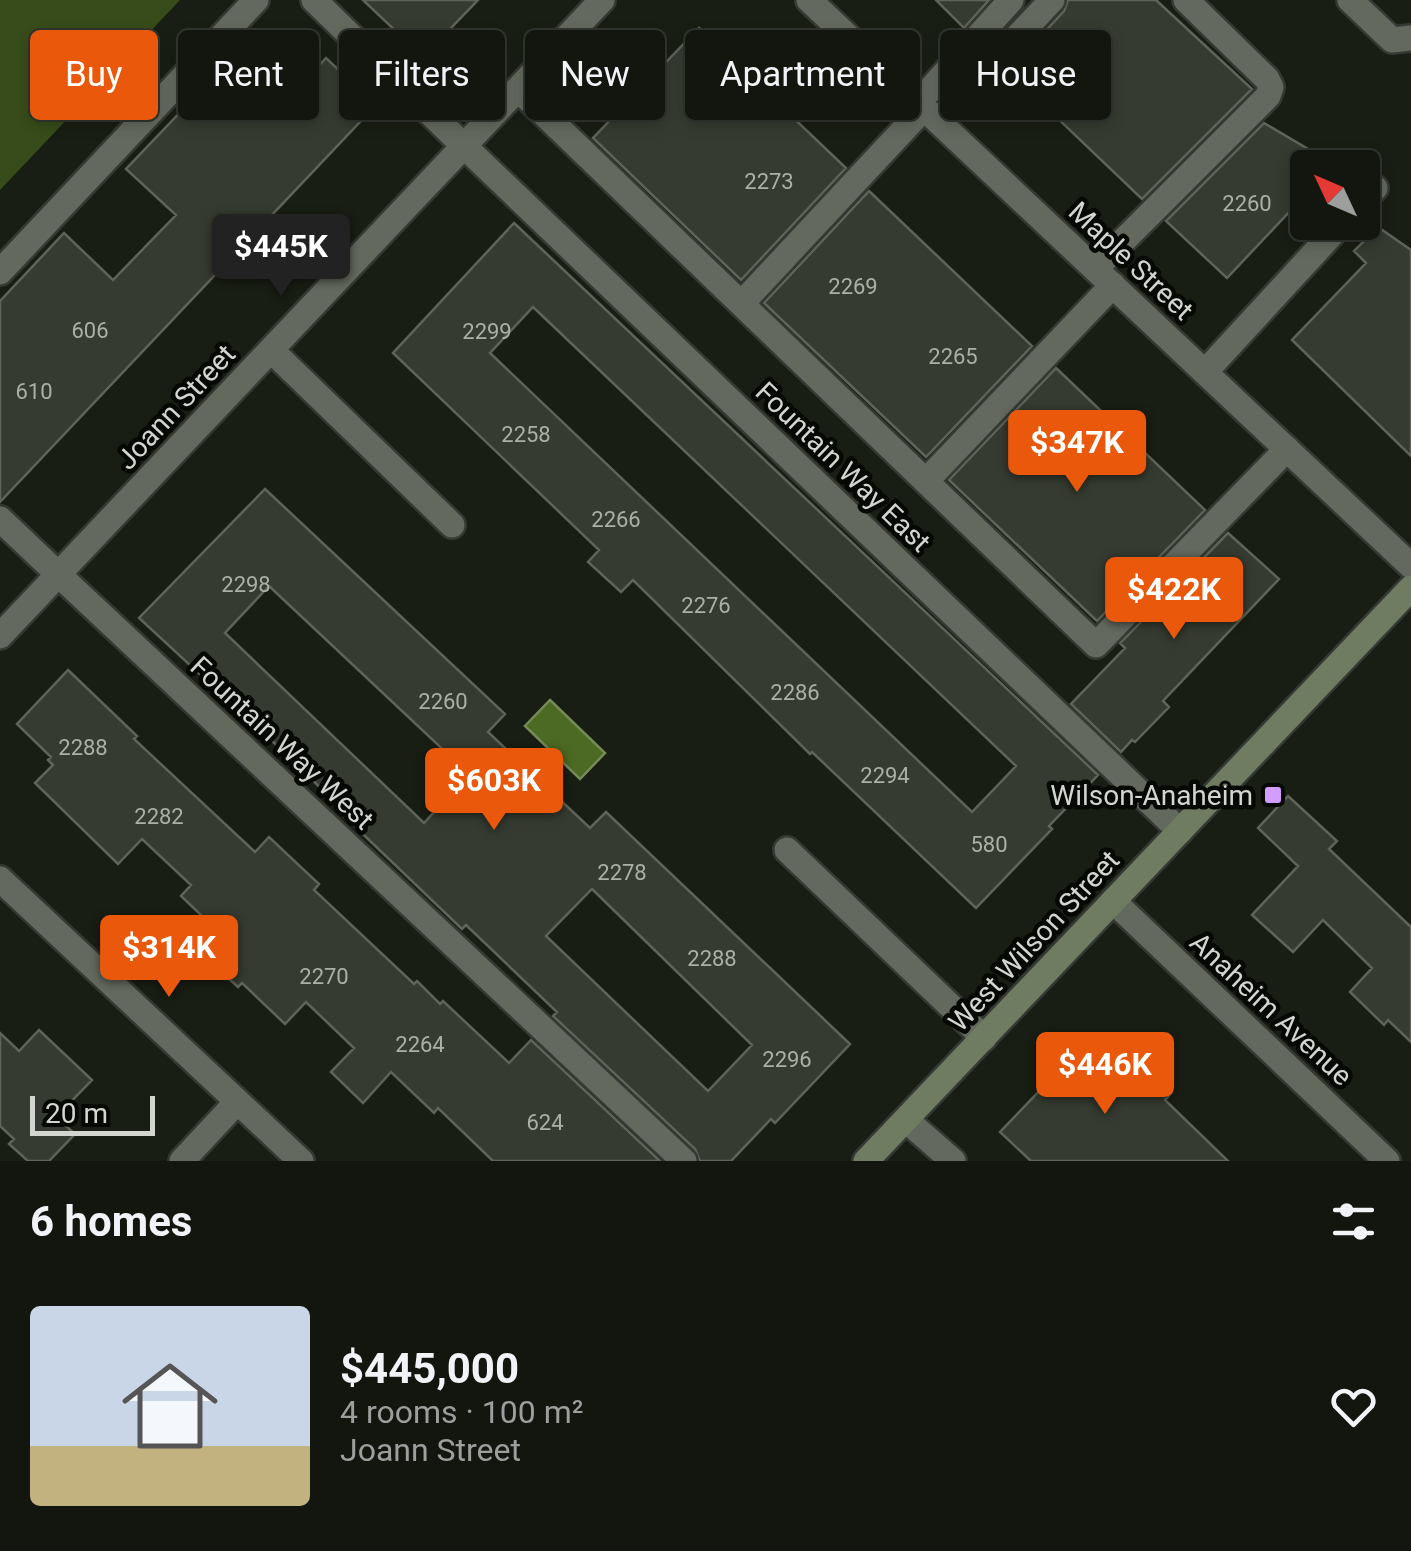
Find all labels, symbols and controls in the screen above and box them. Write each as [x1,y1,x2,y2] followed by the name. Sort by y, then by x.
[30,30,158,120] chip: Buy
[178,30,319,120] chip: Rent
[339,30,505,120] chip: Filters
[525,30,665,120] chip: New
[685,30,920,120] chip: Apartment
[940,30,1111,120] chip: House
[1290,150,1380,240] north arrow
[1290,150,1380,240] map controls
[744,169,794,194] house number: 2273
[1222,191,1272,216] house number: 2260
[1062,195,1200,327] street label: Maple Street
[211,214,351,299] pin: $445K
[234,227,328,265] text: $445K
[828,274,878,299] house number: 2269
[71,318,109,343] house number: 606
[462,319,512,344] house number: 2299
[110,338,242,476] street label: Joann Street
[928,344,978,369] house number: 2265
[749,375,937,559] street label: Fountain Way East
[15,379,53,404] house number: 610
[1007,410,1147,495] pin: $347K
[501,422,551,447] house number: 2258
[1030,423,1124,461] text: $347K
[591,507,641,532] house number: 2266
[1104,557,1244,642] pin: $422K
[1127,570,1221,608] text: $422K
[221,572,271,597] house number: 2298
[681,593,731,618] house number: 2276
[184,650,380,836] street label: Fountain Way West
[770,680,820,705] house number: 2286
[418,689,468,714] house number: 2260
[58,735,108,760] house number: 2288
[424,748,564,833] pin: $603K
[447,761,541,799] text: $603K
[860,763,910,788] house number: 2294
[1050,779,1253,812] place label: Wilson-Anaheim
[1262,784,1284,806] marker: Wilson-Anaheim
[134,804,184,829] house number: 2282
[970,832,1008,857] house number: 580
[942,844,1126,1038] street label: West Wilson Street
[597,860,647,885] house number: 2278
[99,915,239,1000] pin: $314K
[1183,926,1359,1092] street label: Anaheim Avenue
[122,928,216,966] text: $314K
[687,946,737,971] house number: 2288
[299,964,349,989] house number: 2270
[395,1032,445,1057] house number: 2264
[1035,1032,1175,1117] pin: $446K
[1058,1045,1152,1083] text: $446K
[762,1047,812,1072] house number: 2296
[30,1091,155,1136] scale bar
[45,1097,108,1130] text: 20 m
[526,1110,564,1135] house number: 624
[1326,1194,1381,1249] icon: filters
[30,1197,192,1246] text: 6 homes
[340,1344,519,1393] text: $445,000
[110,1346,230,1466] icon: home
[1326,1379,1381,1434] icon: heart
[340,1393,583,1431] text: 4 rooms · 100 m²
[340,1431,521,1469] text: Joann Street

